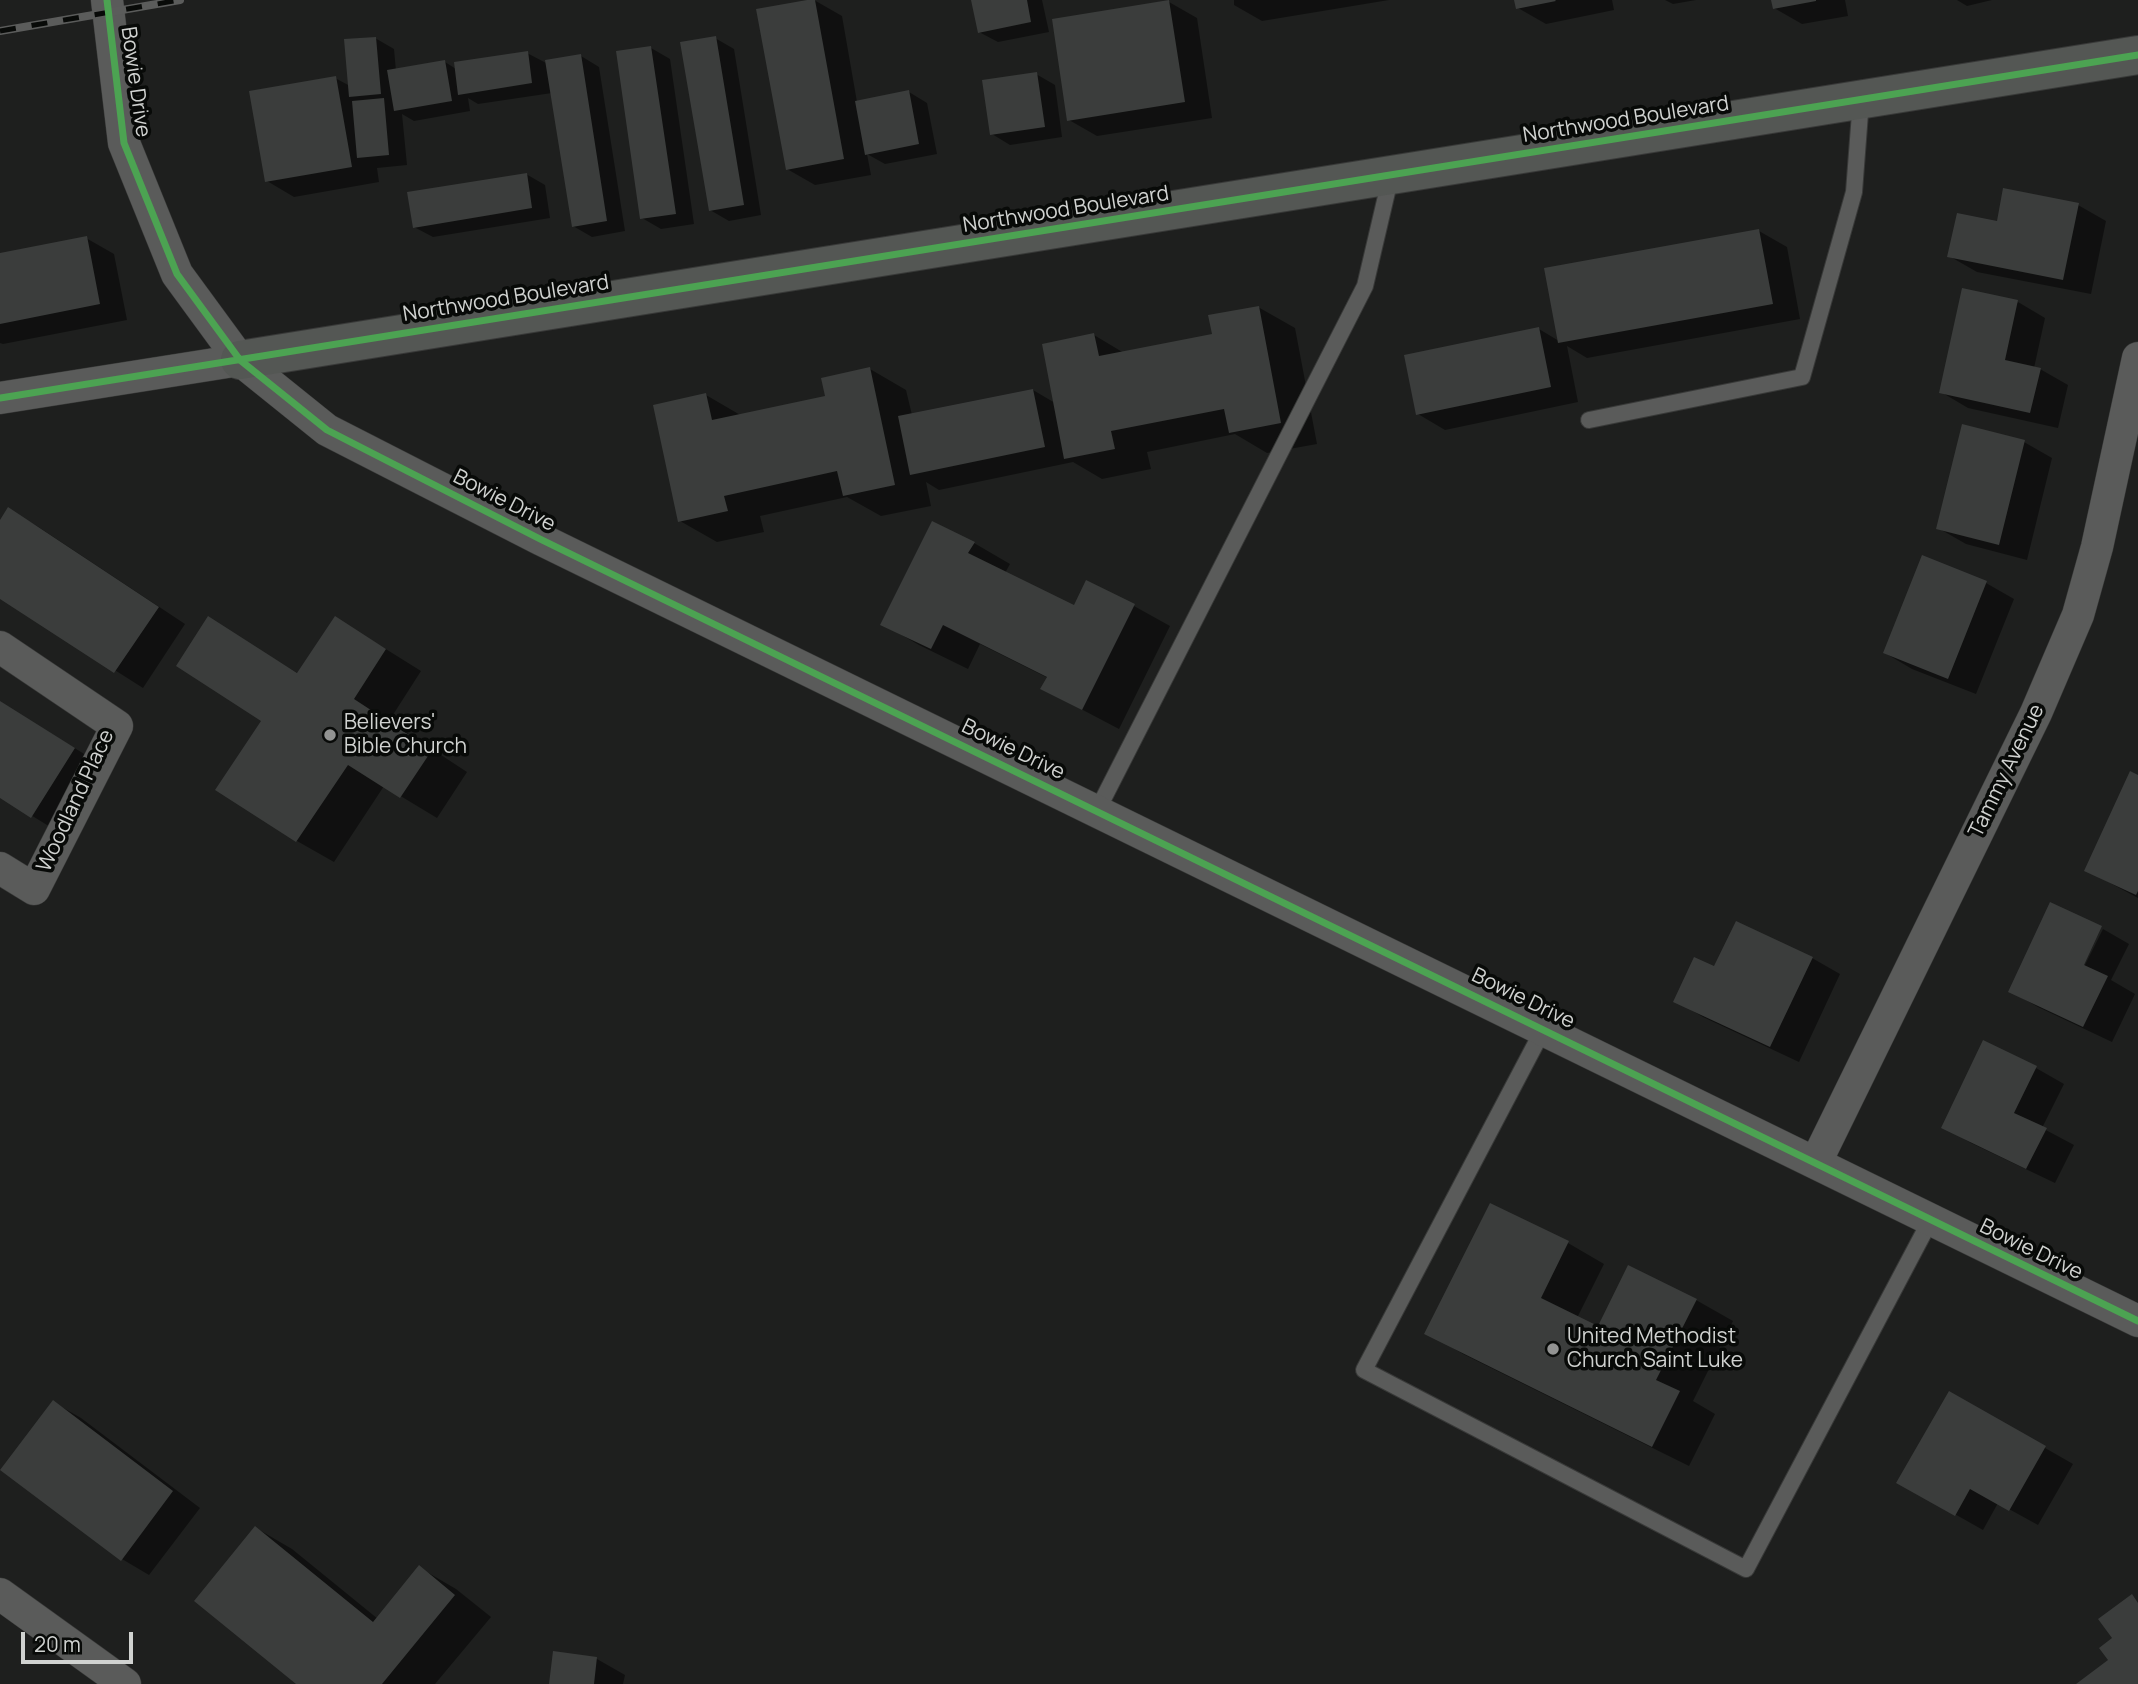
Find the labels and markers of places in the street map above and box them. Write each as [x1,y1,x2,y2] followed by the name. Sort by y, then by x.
[344,710,467,760] place label: Believers' Bible Church
[322,727,338,743] marker: Believers' Bible Church
[1567,1324,1743,1374] place label: United Methodist Church Saint Luke
[1545,1341,1561,1357] marker: United Methodist Church Saint Luke

